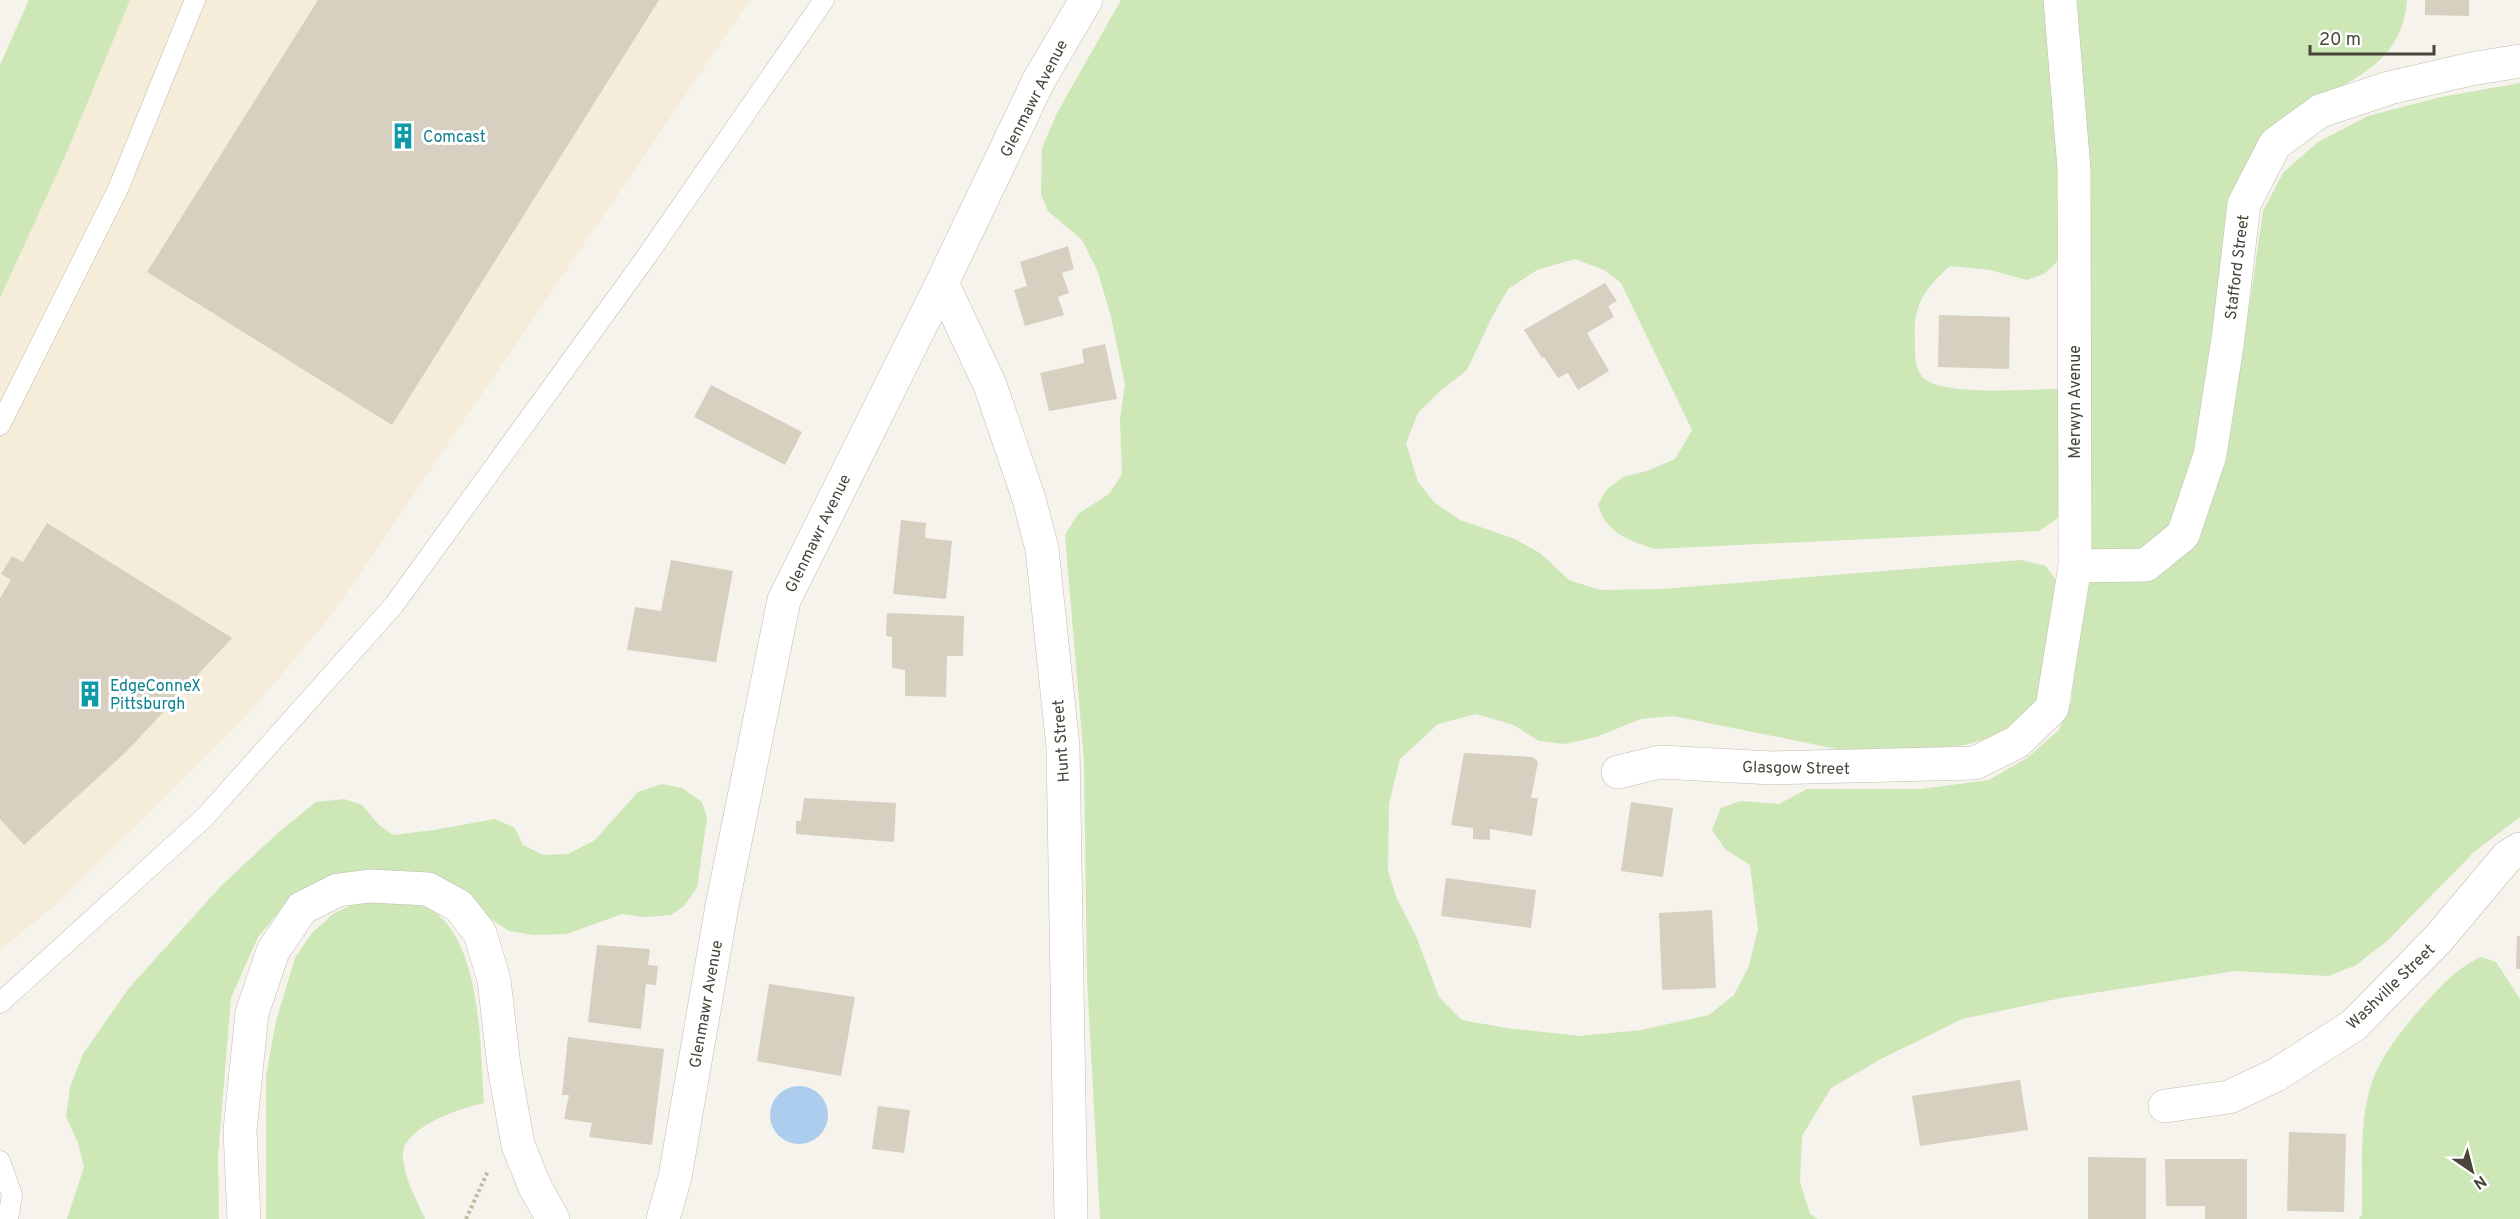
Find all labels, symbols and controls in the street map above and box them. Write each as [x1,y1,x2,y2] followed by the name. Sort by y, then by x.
[2310,18,2434,56] scale bar
[2319,29,2361,52] text: 20 m
[997,37,1073,161] street label: Glenmawr Avenue
[388,121,418,151] building icon: Comcast
[423,128,486,148] place label: Comcast
[2222,213,2254,321] street label: Stafford Street
[2066,345,2086,459] street label: Merwyn Avenue
[781,471,856,596] street label: Glenmawr Avenue
[110,677,201,715] place label: EdgeConneX Pittsburgh
[75,679,105,709] building icon: EdgeConneX Pittsburgh
[1049,699,1075,783] street label: Hunt Street
[1742,758,1850,780] street label: Glasgow Street
[686,939,728,1070] street label: Glenmawr Avenue
[2343,940,2440,1035] street label: Washville Street
[2442,1141,2502,1201] north arrow
[2469,1170,2490,1193] text: N

